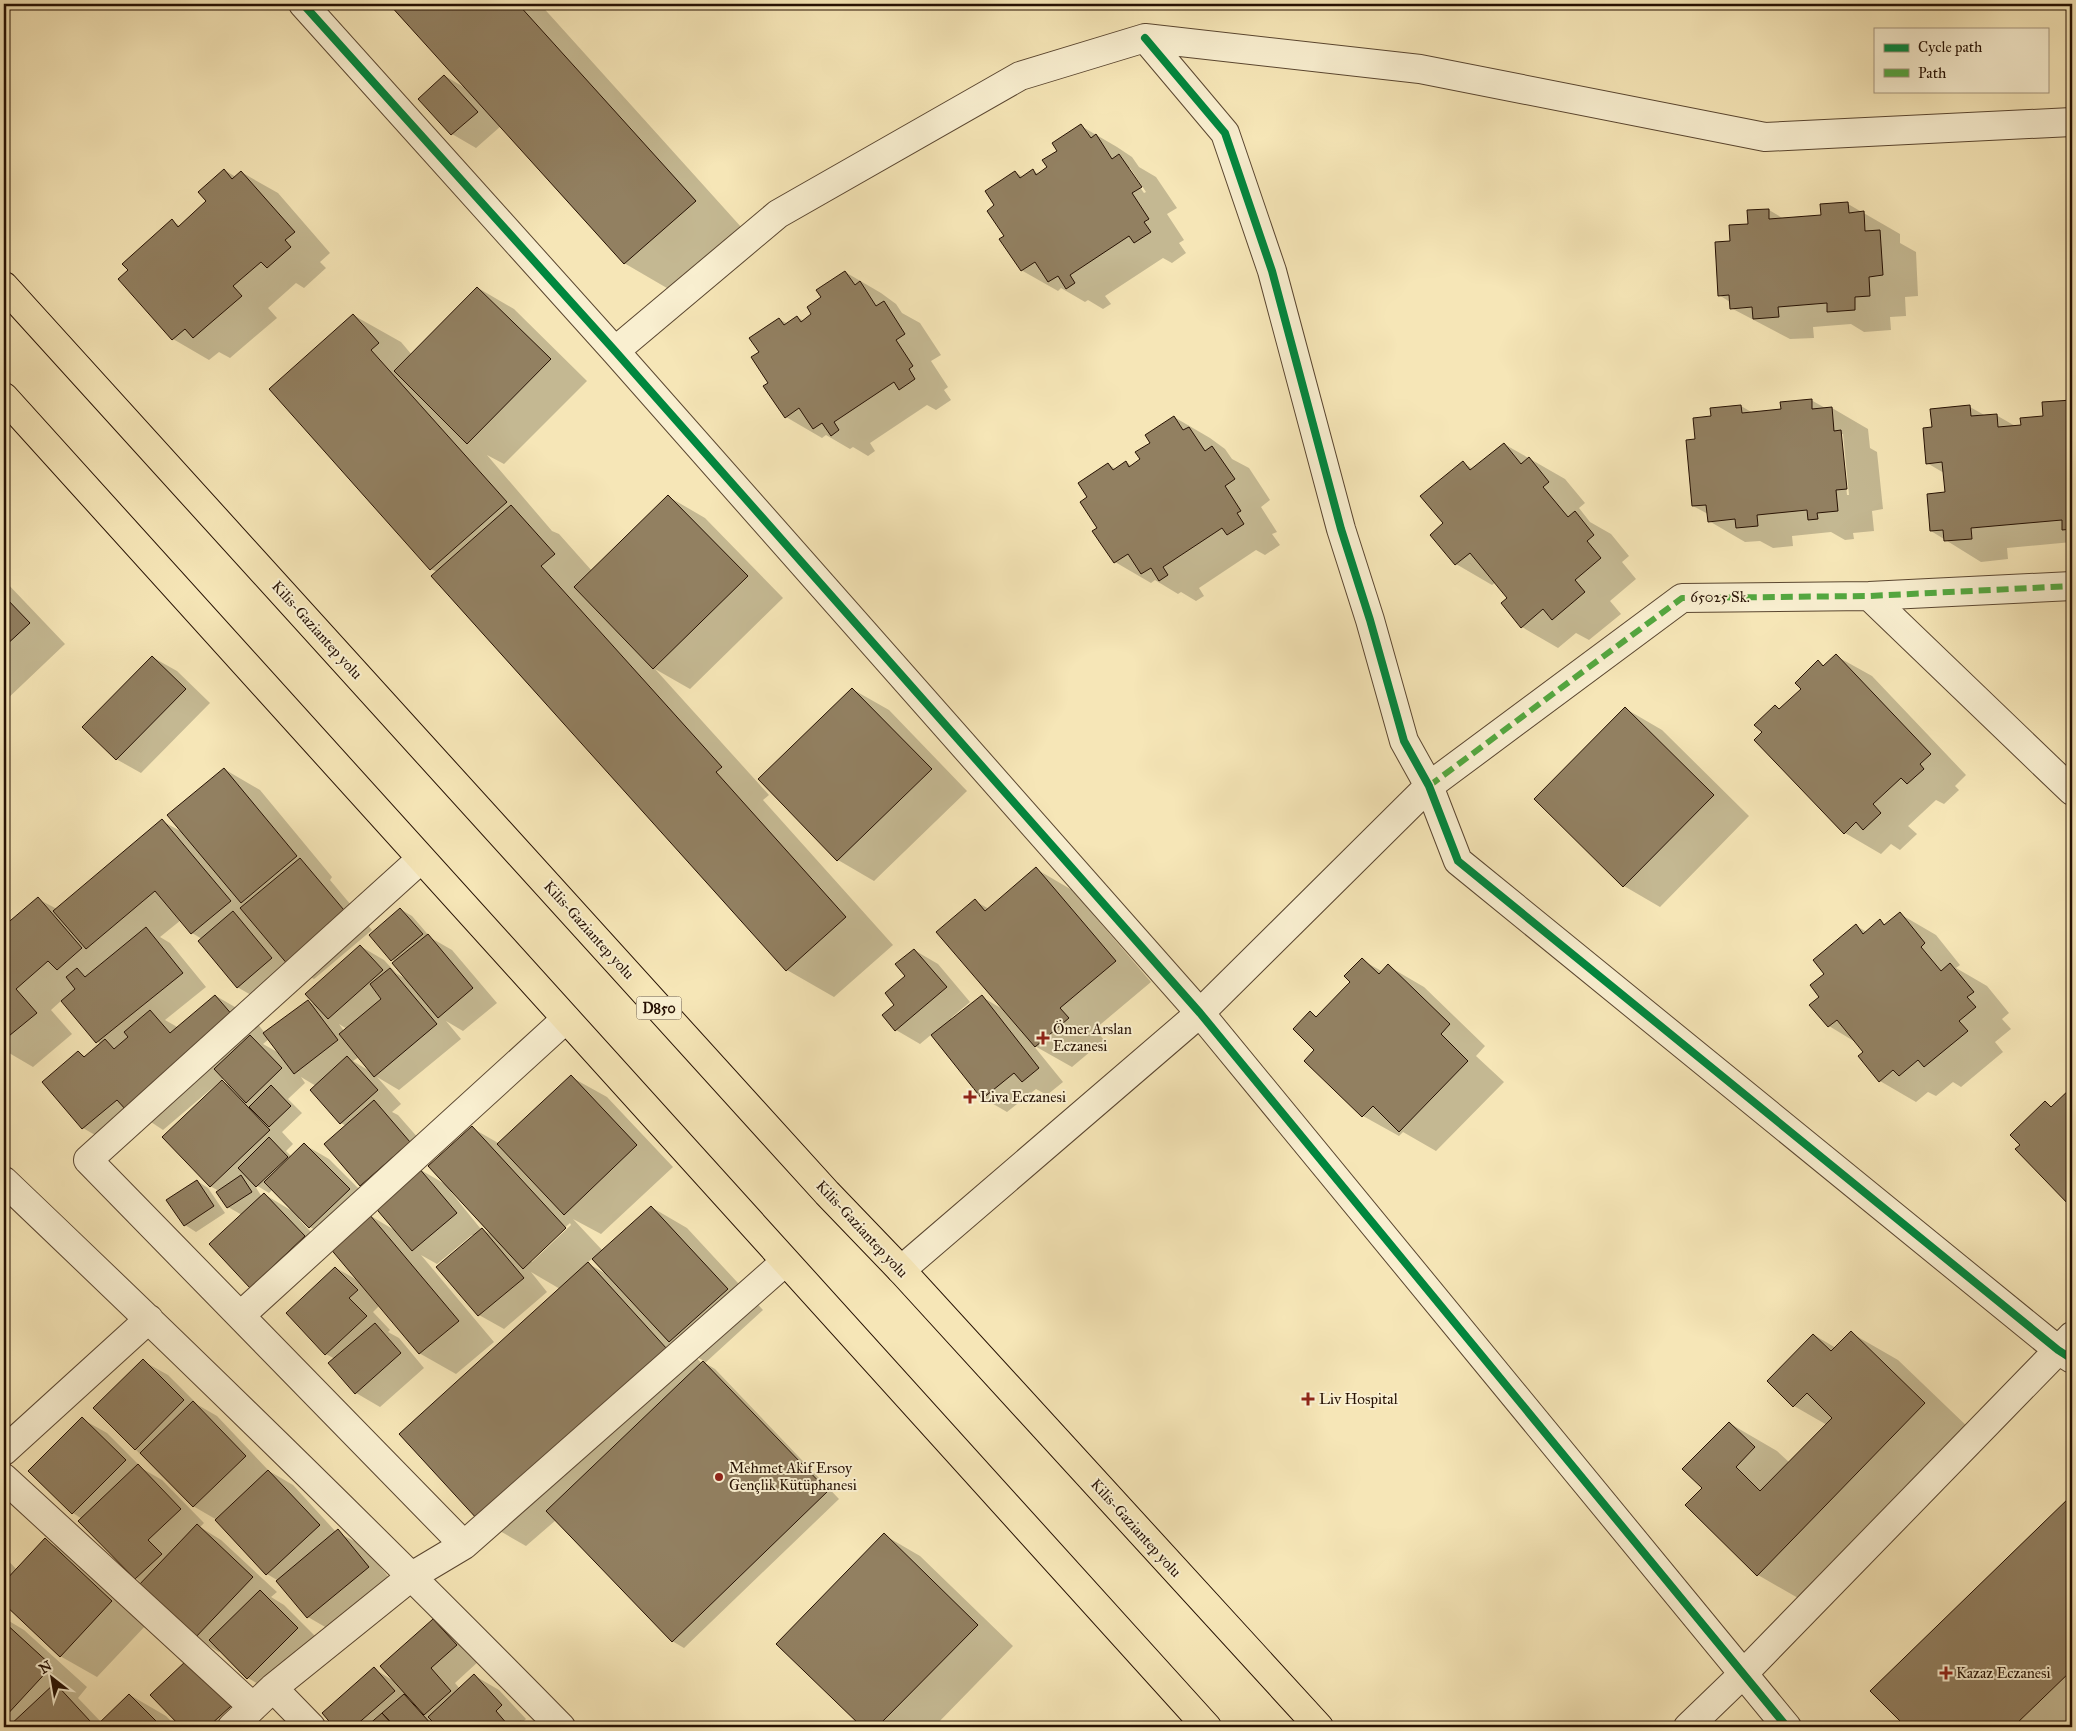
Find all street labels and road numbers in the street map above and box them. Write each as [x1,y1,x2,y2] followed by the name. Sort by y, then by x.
[268,577,366,683] street label: Kilis-Gaziantep yolu
[1690,588,1750,606] street label: 65025 Sk.
[540,877,638,983] street label: Kilis-Gaziantep yolu
[636,996,682,1020] road number: D850
[812,1177,912,1281] street label: Kilis-Gaziantep yolu
[1087,1475,1185,1581] street label: Kilis-Gaziantep yolu

